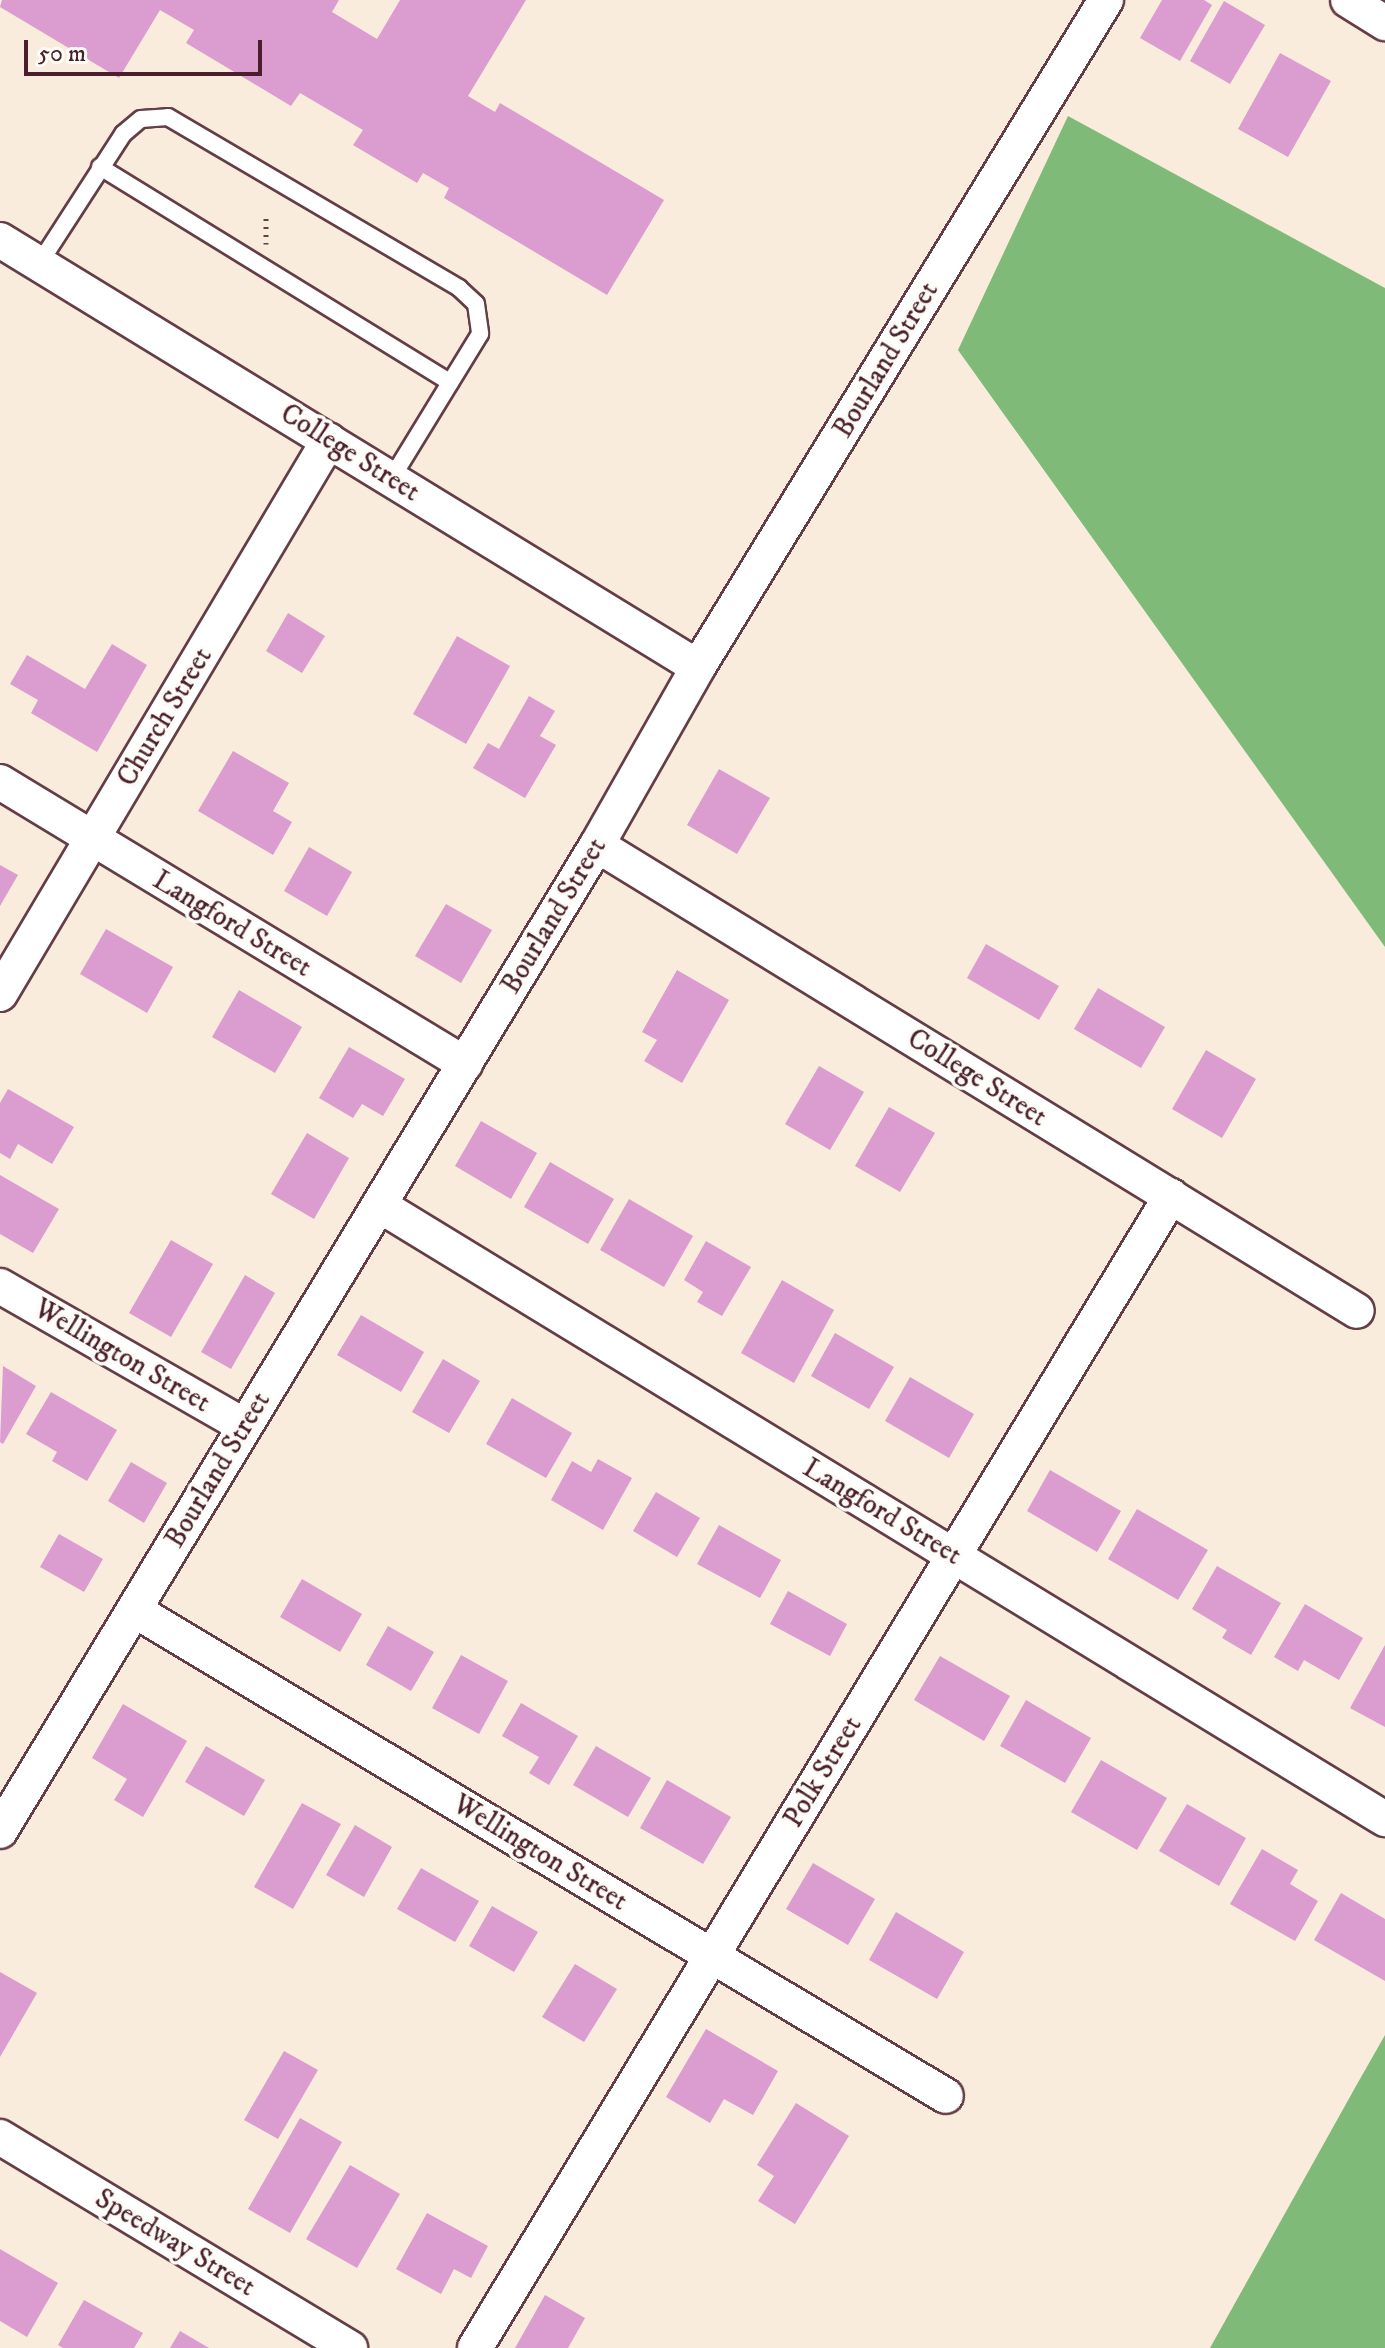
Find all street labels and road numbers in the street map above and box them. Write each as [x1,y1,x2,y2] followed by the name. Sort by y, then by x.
[826,276,946,444] street label: Bourland Street
[274,397,426,509] street label: College Street
[110,642,220,792] street label: Church Street
[494,832,614,1000] street label: Bourland Street
[147,863,317,985] street label: Langford Street
[901,1022,1053,1134] street label: College Street
[28,1292,216,1420] street label: Wellington Street
[158,1386,278,1554] street label: Bourland Street
[797,1451,967,1573] street label: Langford Street
[777,1710,869,1834] street label: Polk Street
[447,1788,633,1918] street label: Wellington Street
[89,2182,261,2304] street label: Speedway Street

